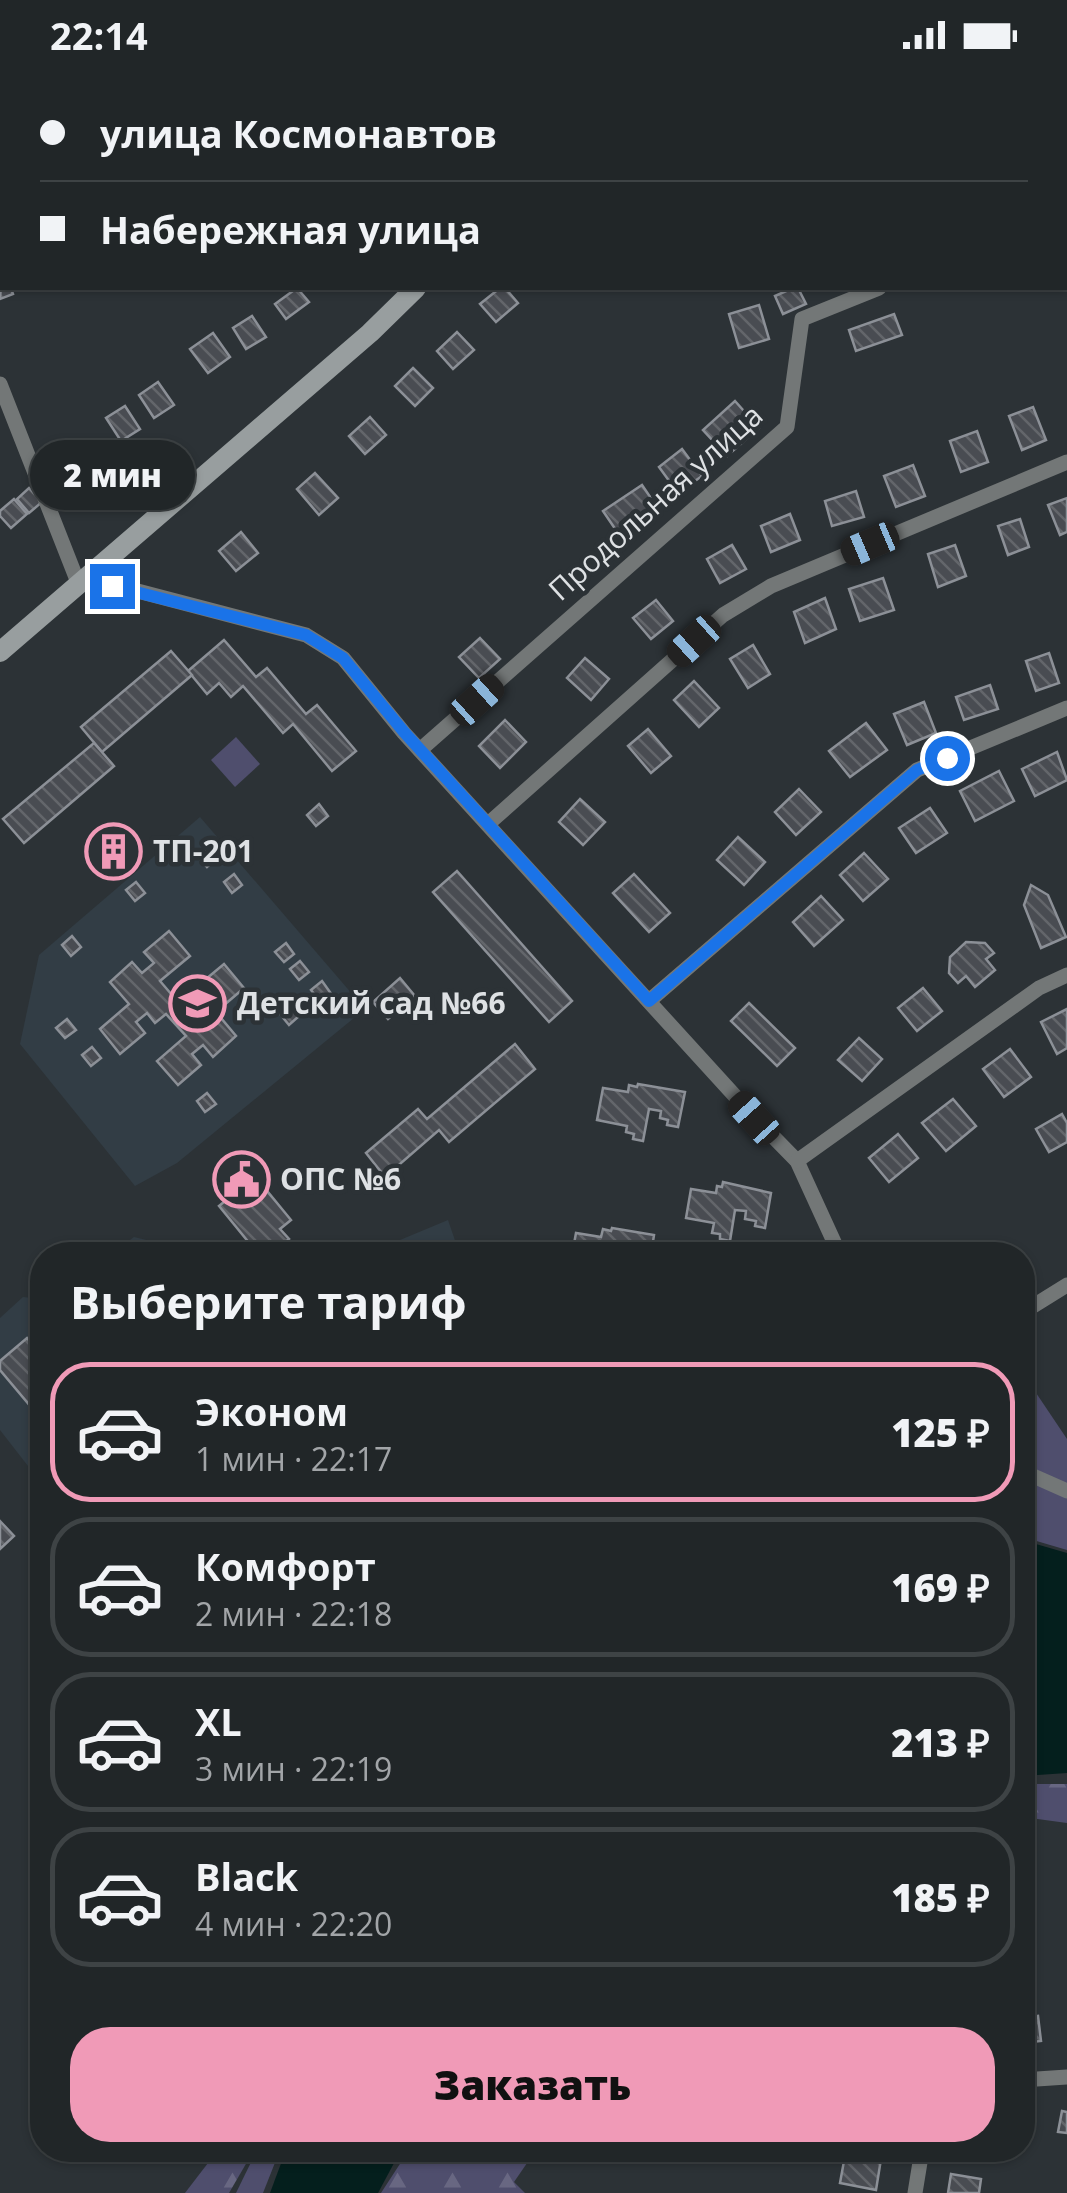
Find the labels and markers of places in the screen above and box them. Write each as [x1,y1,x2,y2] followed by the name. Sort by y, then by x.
[84,822,144,882] building icon: ТП-201
[153,830,254,871] place label: ТП-201
[168,974,228,1034] school or university icon: Детский сад №66
[237,982,506,1023] place label: Детский сад №66
[211,1150,271,1210] public building icon: ОПС №6
[280,1158,401,1199] place label: ОПС №6

